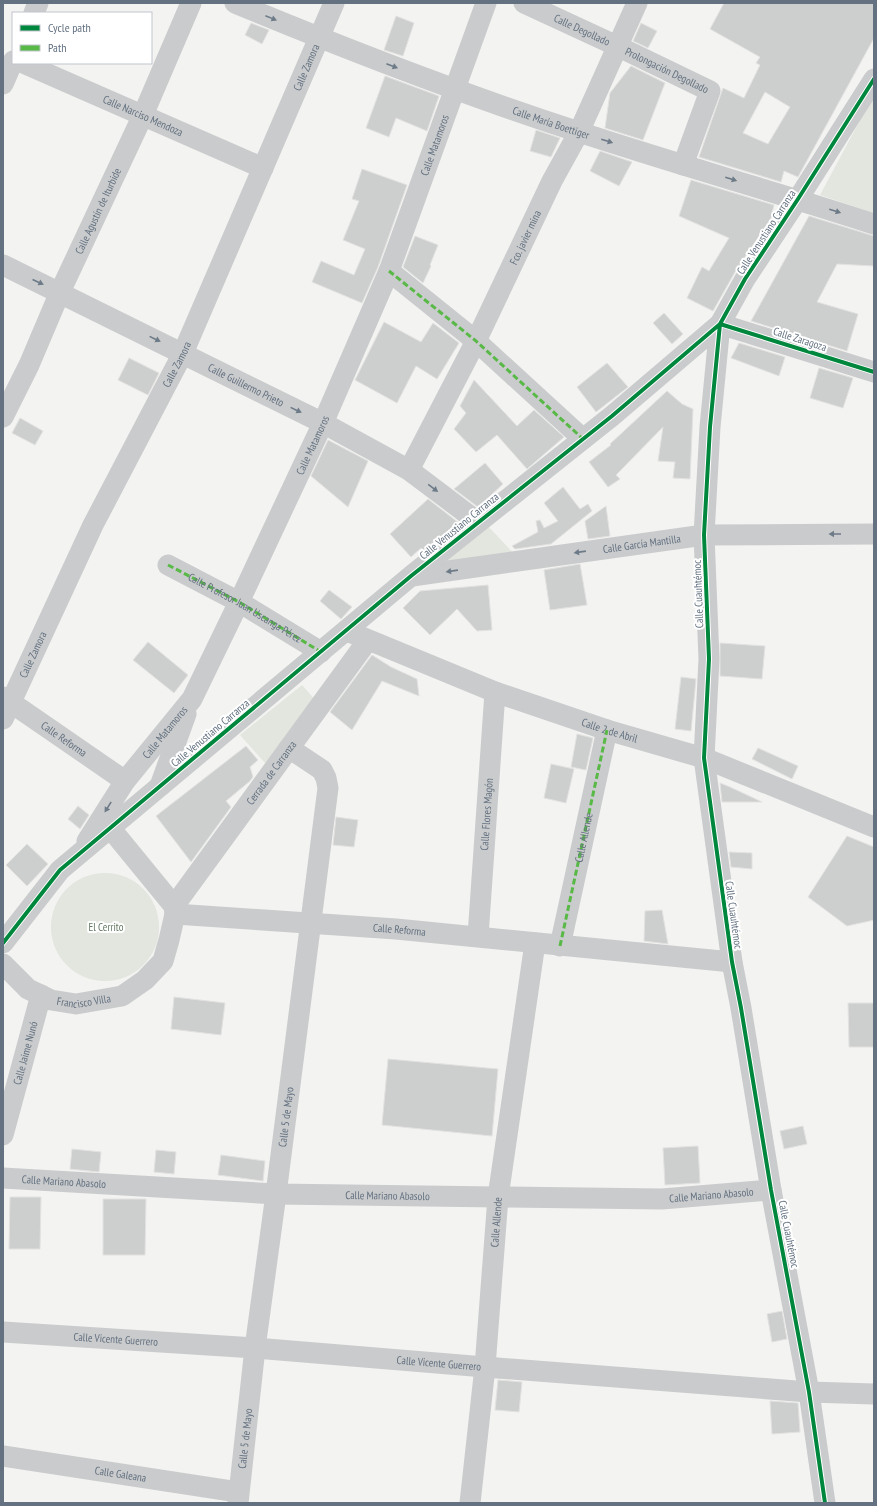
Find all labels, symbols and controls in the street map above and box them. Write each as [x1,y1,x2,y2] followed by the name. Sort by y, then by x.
[552,11,613,49] street label: Calle Degollado
[12,12,152,64] legend
[266,15,277,21] one-way arrow
[48,20,91,35] text: Cycle path
[48,40,66,55] text: Path
[290,42,322,93] street label: Calle Zamora
[623,44,711,96] street label: Prolongación Degollado
[386,63,398,69] one-way arrow
[101,92,185,139] street label: Calle Narciso Mendoza
[511,103,591,142] street label: Calle María Boettiger
[417,113,452,177] street label: Calle Matamoros
[601,138,613,144] one-way arrow
[72,165,124,256] street label: Calle Agustín de Iturbide
[726,176,738,182] one-way arrow
[733,187,799,277] street label: Calle Venustiano Carranza
[506,208,544,267] street label: Fco. javier mina
[830,208,842,214] one-way arrow
[33,279,44,285] one-way arrow
[772,324,828,354] street label: Calle Zaragoza
[149,336,161,342] one-way arrow
[159,339,194,390] street label: Calle Zamora
[206,360,287,410] street label: Calle Guillermo Prieto
[291,407,302,413] one-way arrow
[293,413,332,477] street label: Calle Matamoros
[428,484,439,492] one-way arrow
[416,490,502,562] street label: Calle Venustiano Carranza
[602,531,682,556] street label: Calle García Mantilla
[828,531,841,537] one-way arrow
[574,549,586,555] one-way arrow
[690,560,706,628] street label: Calle Cuauhtémoc
[445,568,458,574] one-way arrow
[186,570,304,646] street label: Calle Profesor Juan Uscanga Pérez
[16,629,50,680] street label: Calle Zamora
[168,696,252,770] street label: Calle Venustiano Carranza
[139,703,191,761] street label: Calle Matamoros
[580,715,640,746] street label: Calle 2 de Abril
[38,718,90,760] street label: Calle Reforma
[243,738,299,807] street label: Cerrada de Carranza
[477,777,496,851] street label: Calle Flores Magón
[105,801,112,813] one-way arrow
[571,811,596,864] street label: Calle Allende
[722,880,746,950] street label: Calle Cuauhtémoc
[89,920,124,934] park label: El Cerrito
[373,920,426,939] street label: Calle Reforma
[56,991,112,1011] street label: Francisco Villa
[10,1019,41,1086] street label: Calle Jaime Nunó
[275,1086,297,1148] street label: Calle 5 de Mayo
[21,1172,107,1191] street label: Calle Mariano Abasolo
[669,1184,754,1205] street label: Calle Mariano Abasolo
[345,1188,430,1203] street label: Calle Mariano Abasolo
[487,1196,505,1248] street label: Calle Allende
[776,1199,802,1269] street label: Calle Cuauhtémoc
[73,1329,159,1349] street label: Calle Vicente Guerrero
[396,1353,482,1374] street label: Calle Vicente Guerrero
[235,1407,255,1469] street label: Calle 5 de Mayo
[94,1463,147,1485] street label: Calle Galeana

